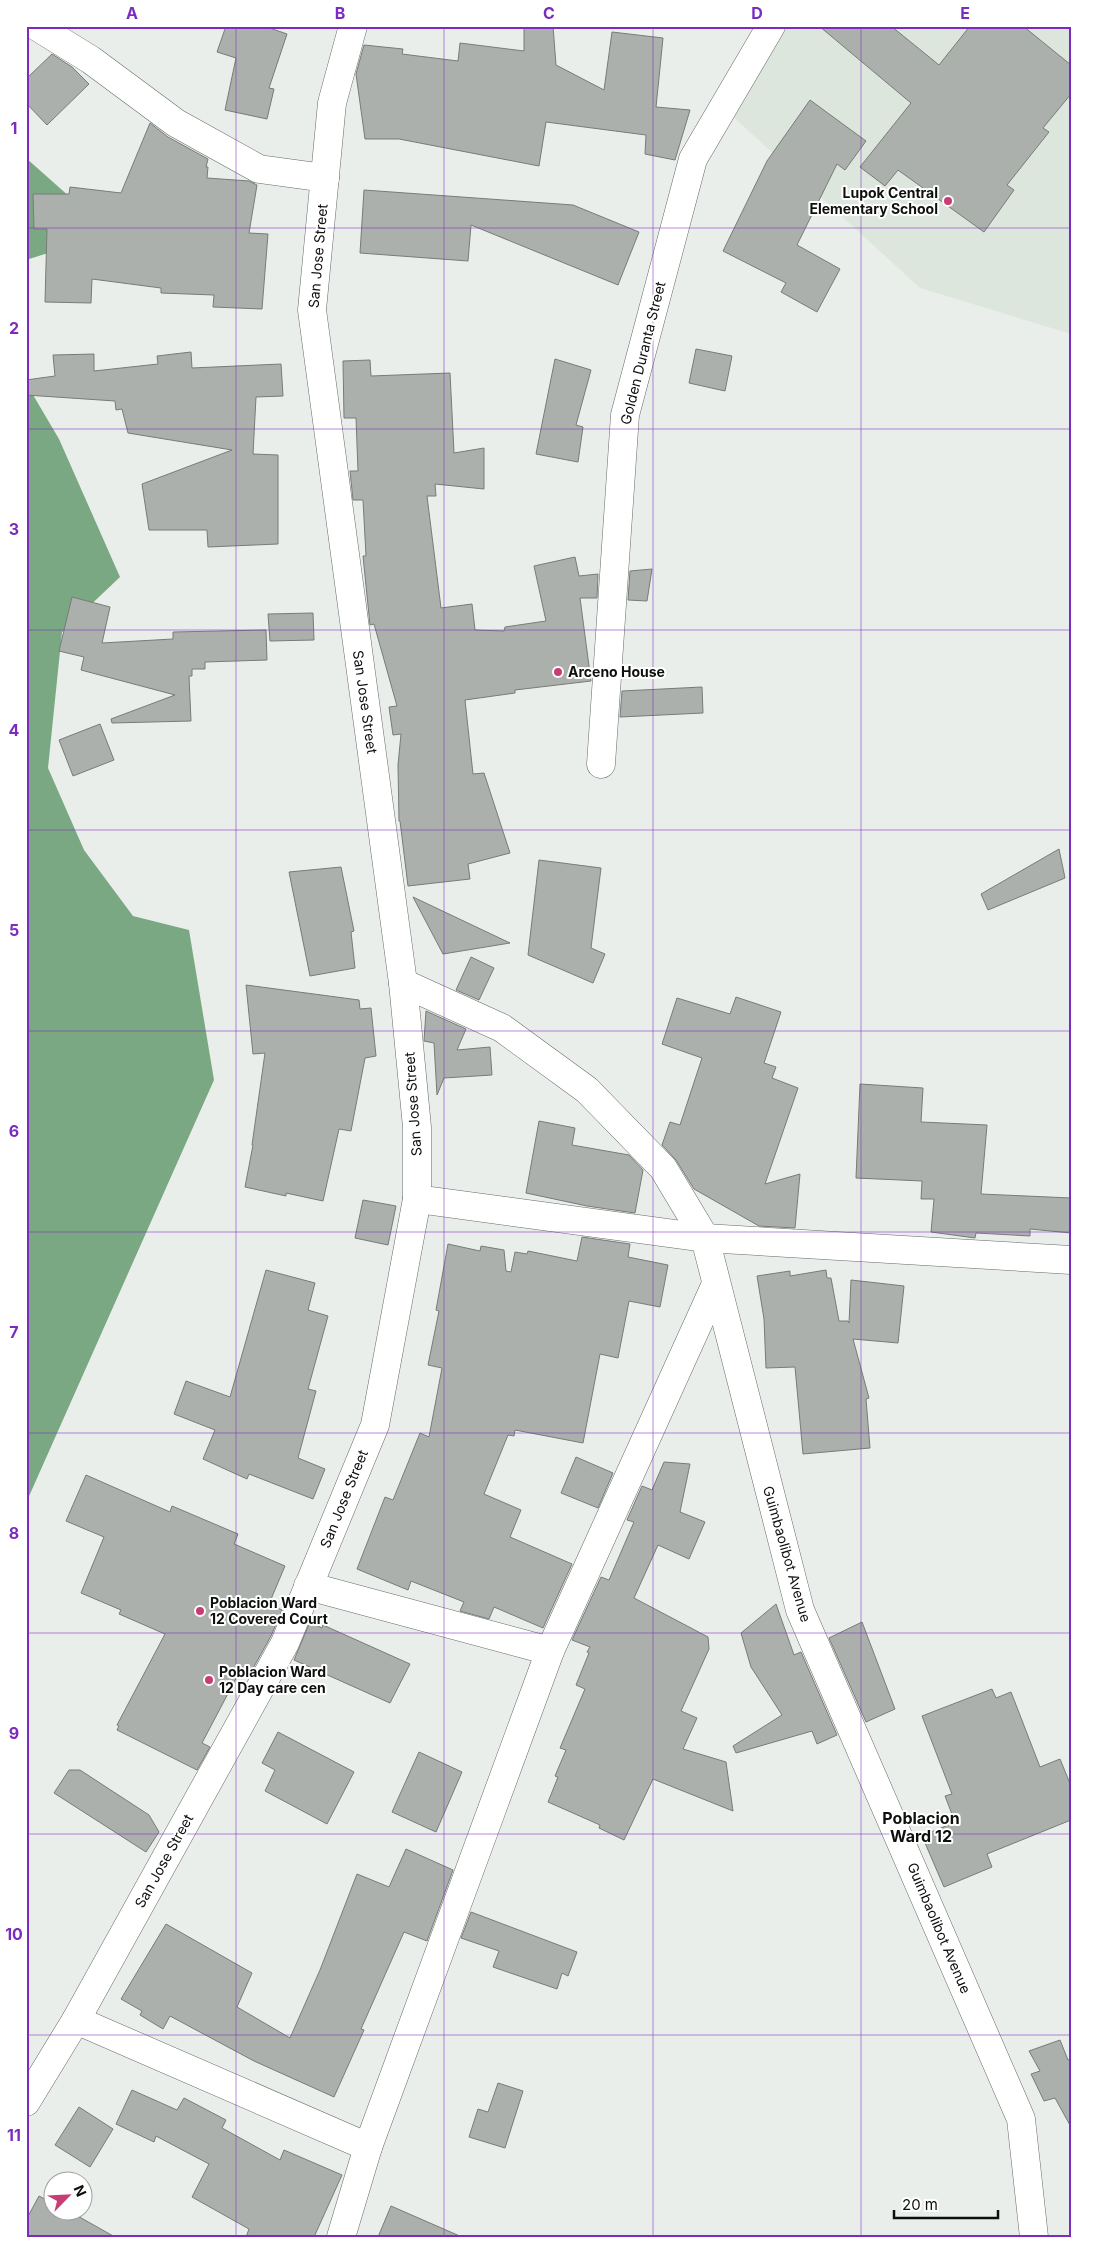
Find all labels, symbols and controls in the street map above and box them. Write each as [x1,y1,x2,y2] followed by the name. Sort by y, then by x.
[126,3,138,23] text: A
[335,3,345,23] text: B
[543,3,555,23] text: C
[751,3,763,23] text: D
[960,3,970,23] text: E
[11,118,17,138] text: 1
[809,184,938,217] place label: Lupok Central Elementary School
[942,195,954,207] marker: Lupok Central Elementary School
[304,203,331,309] street label: San Jose Street
[616,279,669,426] street label: Golden Duranta Street
[9,318,19,338] text: 2
[9,519,19,539] text: 3
[350,649,381,755] street label: San Jose Street
[568,663,665,680] place label: Arceno House
[552,666,564,678] marker: Arceno House
[9,720,20,740] text: 4
[9,920,19,940] text: 5
[400,1051,425,1157] street label: San Jose Street
[9,1121,19,1141] text: 6
[9,1322,19,1342] text: 7
[316,1447,371,1550] street label: San Jose Street
[760,1484,815,1624] street label: Guimbaolibot Avenue
[9,1523,19,1543] text: 8
[210,1594,328,1627] place label: Poblacion Ward 12 Covered Court
[194,1605,206,1617] marker: Poblacion Ward 12 Covered Court
[219,1663,326,1696] place label: Poblacion Ward 12 Day care cen
[203,1674,215,1686] marker: Poblacion Ward 12 Day care cen
[9,1723,19,1743] text: 9
[882,1808,960,1846] district label: Poblacion Ward 12
[131,1811,197,1911] street label: San Jose Street
[904,1860,975,1996] street label: Guimbaolibot Avenue
[5,1924,23,1944] text: 10
[7,2125,21,2145] text: 11
[42,2170,92,2220] north arrow
[70,2182,90,2199] text: N
[894,2188,998,2220] scale bar
[902,2195,938,2214] text: 20 m

